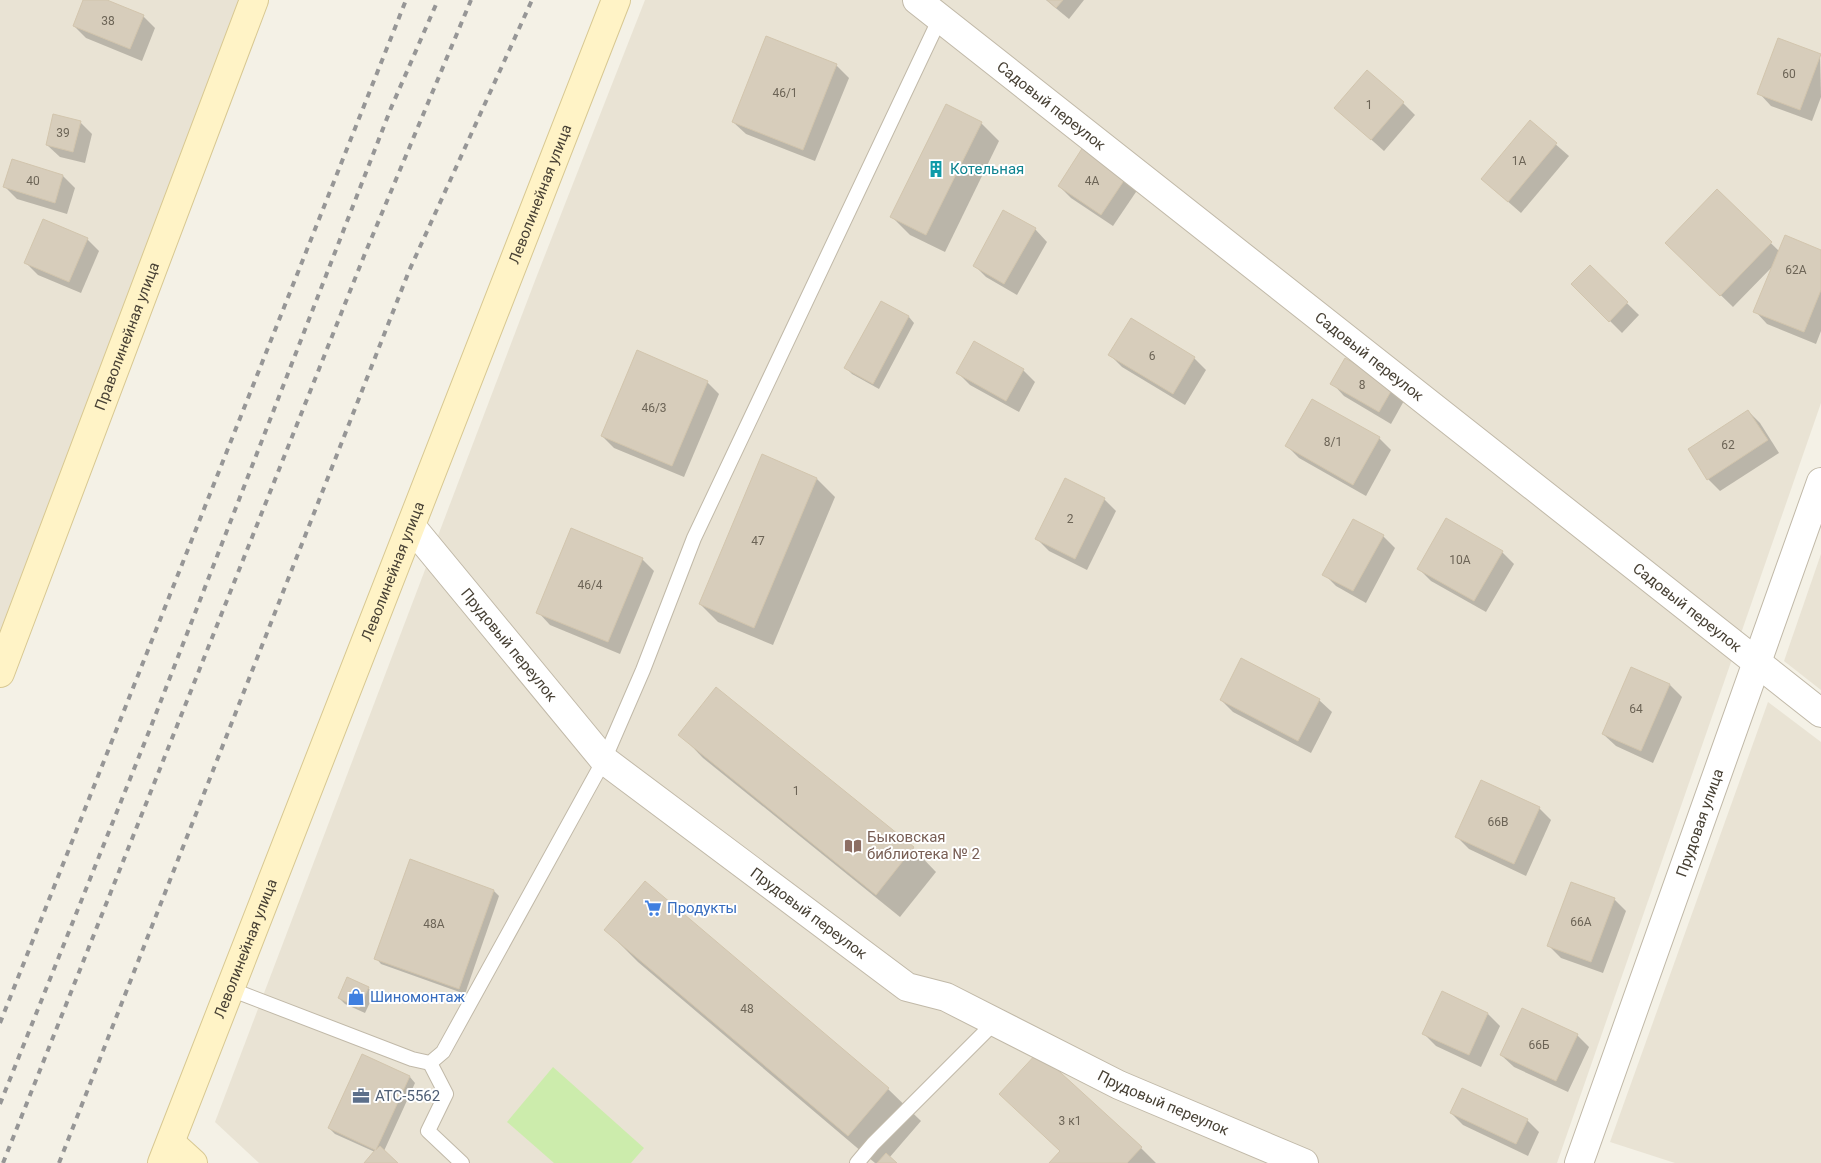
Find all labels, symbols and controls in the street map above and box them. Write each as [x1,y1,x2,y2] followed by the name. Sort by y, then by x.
[101,14,115,28] house number: 38
[993,58,1109,154] street label: Садовый переулок
[1782,67,1796,81] house number: 60
[772,86,798,100] house number: 46/1
[1366,98,1372,112] house number: 1
[505,122,576,267] street label: Леволинейная улица
[56,126,70,140] house number: 39
[1512,154,1526,168] house number: 1А
[926,159,946,179] building icon: Котельная
[950,160,1024,178] place label: Котельная
[26,174,40,188] house number: 40
[1085,174,1099,188] house number: 4А
[91,260,163,413] street label: Праволинейная улица
[1785,263,1807,277] house number: 62А
[1311,308,1427,405] street label: Садовый переулок
[1149,349,1156,363] house number: 6
[1359,378,1366,392] house number: 8
[641,401,667,415] house number: 46/3
[1324,435,1342,449] house number: 8/1
[1721,438,1735,452] house number: 62
[358,499,428,644] street label: Леволинейная улица
[1067,512,1074,526] house number: 2
[751,534,765,548] house number: 47
[1449,553,1471,567] house number: 10А
[1629,559,1745,656] street label: Садовый переулок
[577,578,603,592] house number: 46/4
[457,585,561,705] street label: Прудовый переулок
[1629,702,1643,716] house number: 64
[1672,766,1727,879] street label: Прудовая улица
[793,784,799,798] house number: 1
[1488,815,1508,829] house number: 66В
[867,828,980,863] place label: Быковская библиотека № 2
[843,836,863,856] library icon: Быковская библиотека № 2
[747,864,870,963] street label: Прудовый переулок
[210,876,281,1021] street label: Леволинейная улица
[643,898,663,918] supermarket icon: Продукты
[667,899,737,917] place label: Продукты
[1570,915,1592,929] house number: 66А
[423,917,445,931] house number: 48А
[346,987,366,1007] shop icon: Шиномонтаж
[370,988,466,1006] place label: Шиномонтаж
[740,1002,754,1016] house number: 48
[1528,1038,1550,1052] house number: 66Б
[1095,1067,1231,1139] street label: Прудовый переулок
[351,1086,371,1106] office icon: АТС-5562
[375,1087,440,1105] place label: АТС-5562
[1059,1114,1081,1128] house number: 3 к1

